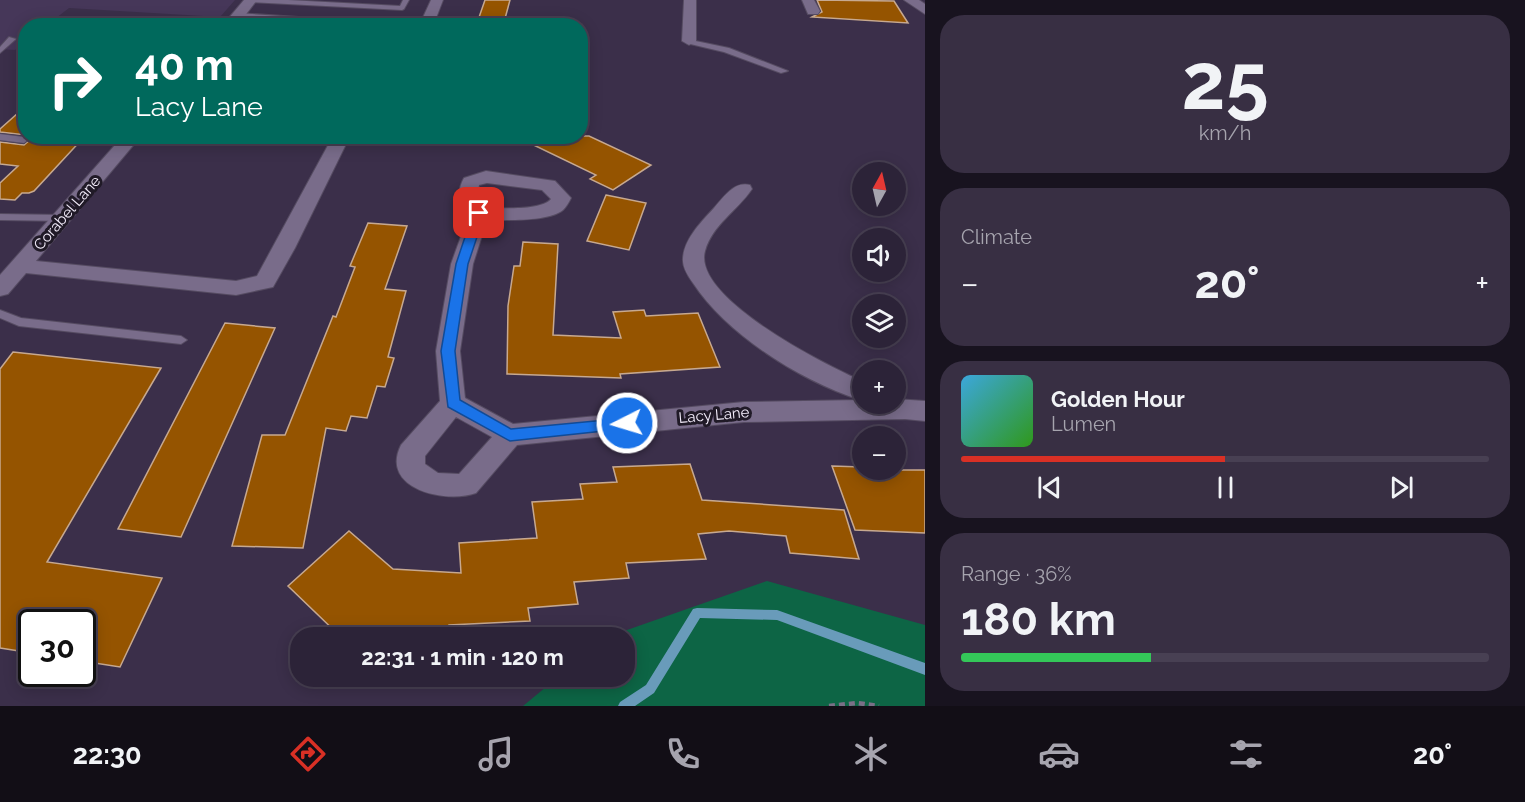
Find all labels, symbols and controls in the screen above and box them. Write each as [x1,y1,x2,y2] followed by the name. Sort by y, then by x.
[1181,36,1269,127] text: 25
[135,41,234,90] text: 40 m
[36,42,114,120] icon: right
[135,91,263,122] text: Lacy Lane
[1199,121,1251,145] text: km/h
[852,162,906,216] north arrow
[852,162,906,480] map controls
[30,172,104,254] street label: Corabel Lane
[453,187,504,238] pin
[462,196,495,229] icon: arrive
[961,225,1032,249] text: Climate
[852,228,906,282] button: sound
[1194,256,1260,309] text: 20°
[961,264,979,303] text: −
[1475,264,1489,303] text: +
[852,294,906,348] button: layers
[852,360,906,414] button: +
[1051,386,1185,412] text: Golden Hour
[595,391,659,455] position arrow
[678,403,750,427] street label: Lacy Lane
[1051,412,1116,436] text: Lumen
[852,426,906,480] button: −
[1033,471,1066,504] icon: previous
[1209,471,1242,504] icon: pause
[1385,471,1418,504] icon: next
[961,562,1072,586] text: Range · 36%
[961,593,1116,646] text: 180 km
[18,609,96,687] speed limit sign: 30
[361,644,564,670] text: 22:31 · 1 min · 120 m
[287,733,329,775] icon: directions
[475,733,517,775] icon: music
[662,733,704,775] icon: phone
[850,733,892,775] icon: climate
[1038,733,1080,775] icon: car
[1225,733,1267,775] icon: filters
[73,739,142,770] text: 22:30
[1413,739,1452,770] text: 20°

